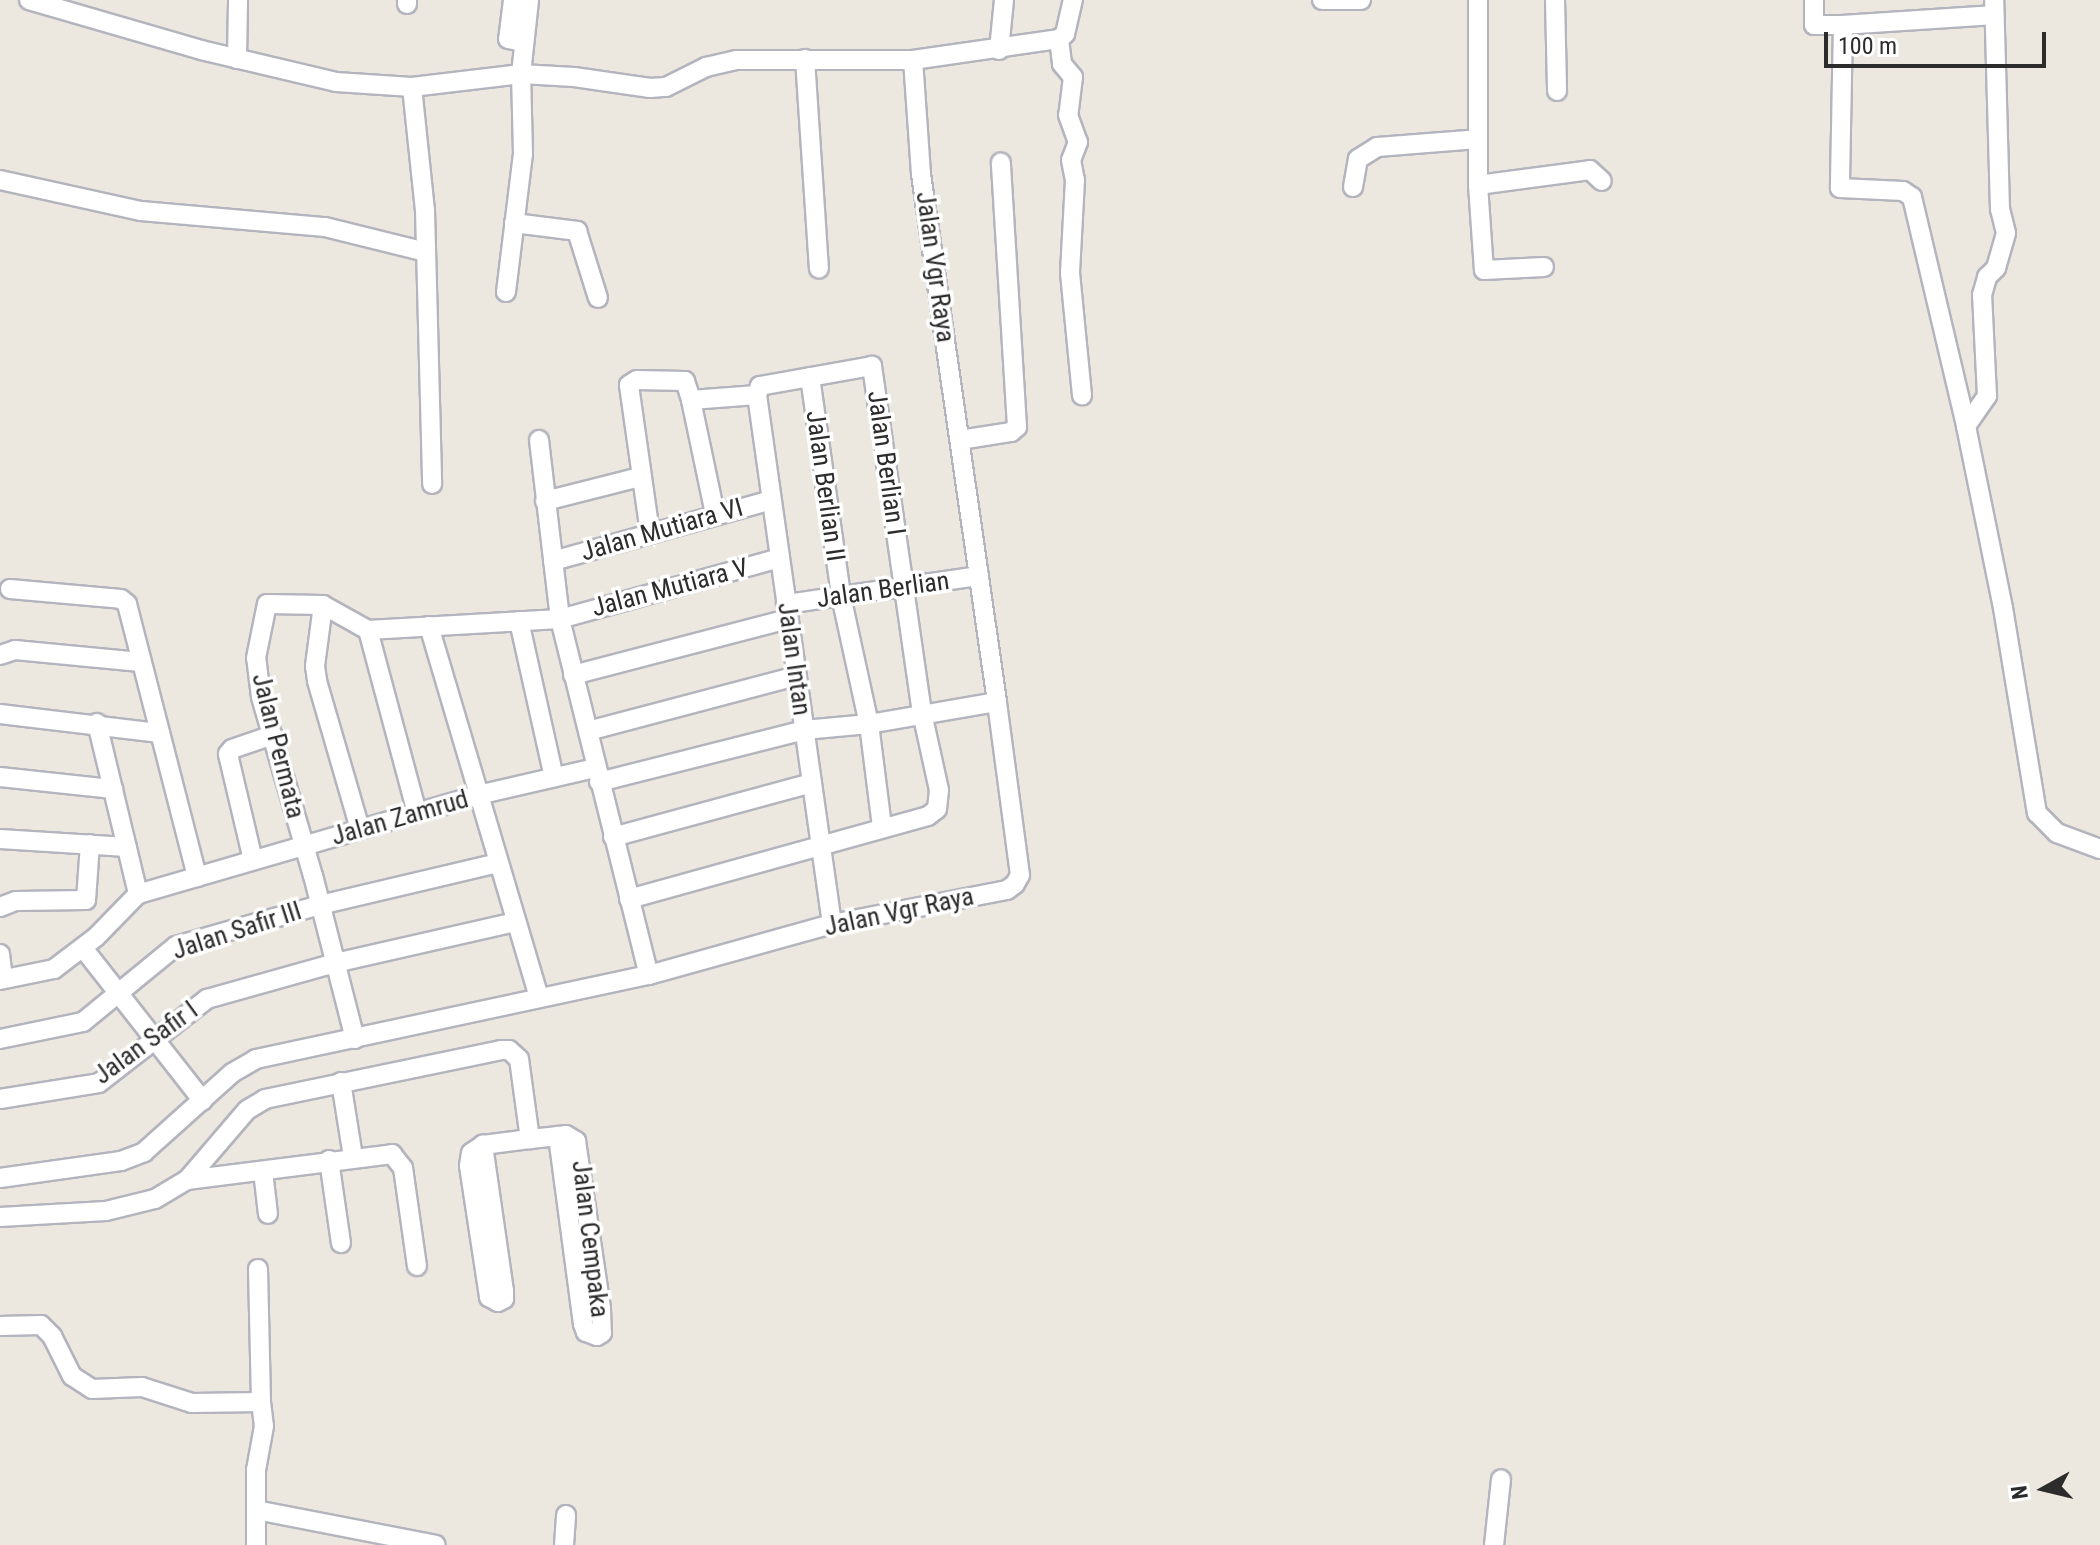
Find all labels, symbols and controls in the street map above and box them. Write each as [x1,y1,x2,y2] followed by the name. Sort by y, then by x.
[1828,16,2050,66] scale bar
[1838,32,1897,60] text: 100 m
[909,190,961,344] street label: Jalan Vgr Raya
[860,389,912,537] street label: Jalan Berlian I
[799,408,851,564] street label: Jalan Berlian II
[577,492,747,568] street label: Jalan Mutiara VI
[588,552,752,624] street label: Jalan Mutiara V
[815,565,951,615] street label: Jalan Berlian
[771,600,817,718] street label: Jalan Intan
[245,670,311,822] street label: Jalan Permata
[328,784,472,852] street label: Jalan Zamrud
[821,881,977,943] street label: Jalan Vgr Raya
[168,895,306,967] street label: Jalan Safir III
[88,995,204,1091] street label: Jalan Safir I
[565,1159,615,1319] street label: Jalan Cempaka
[2004,1449,2084,1529] north arrow
[2006,1484,2033,1501] text: N

